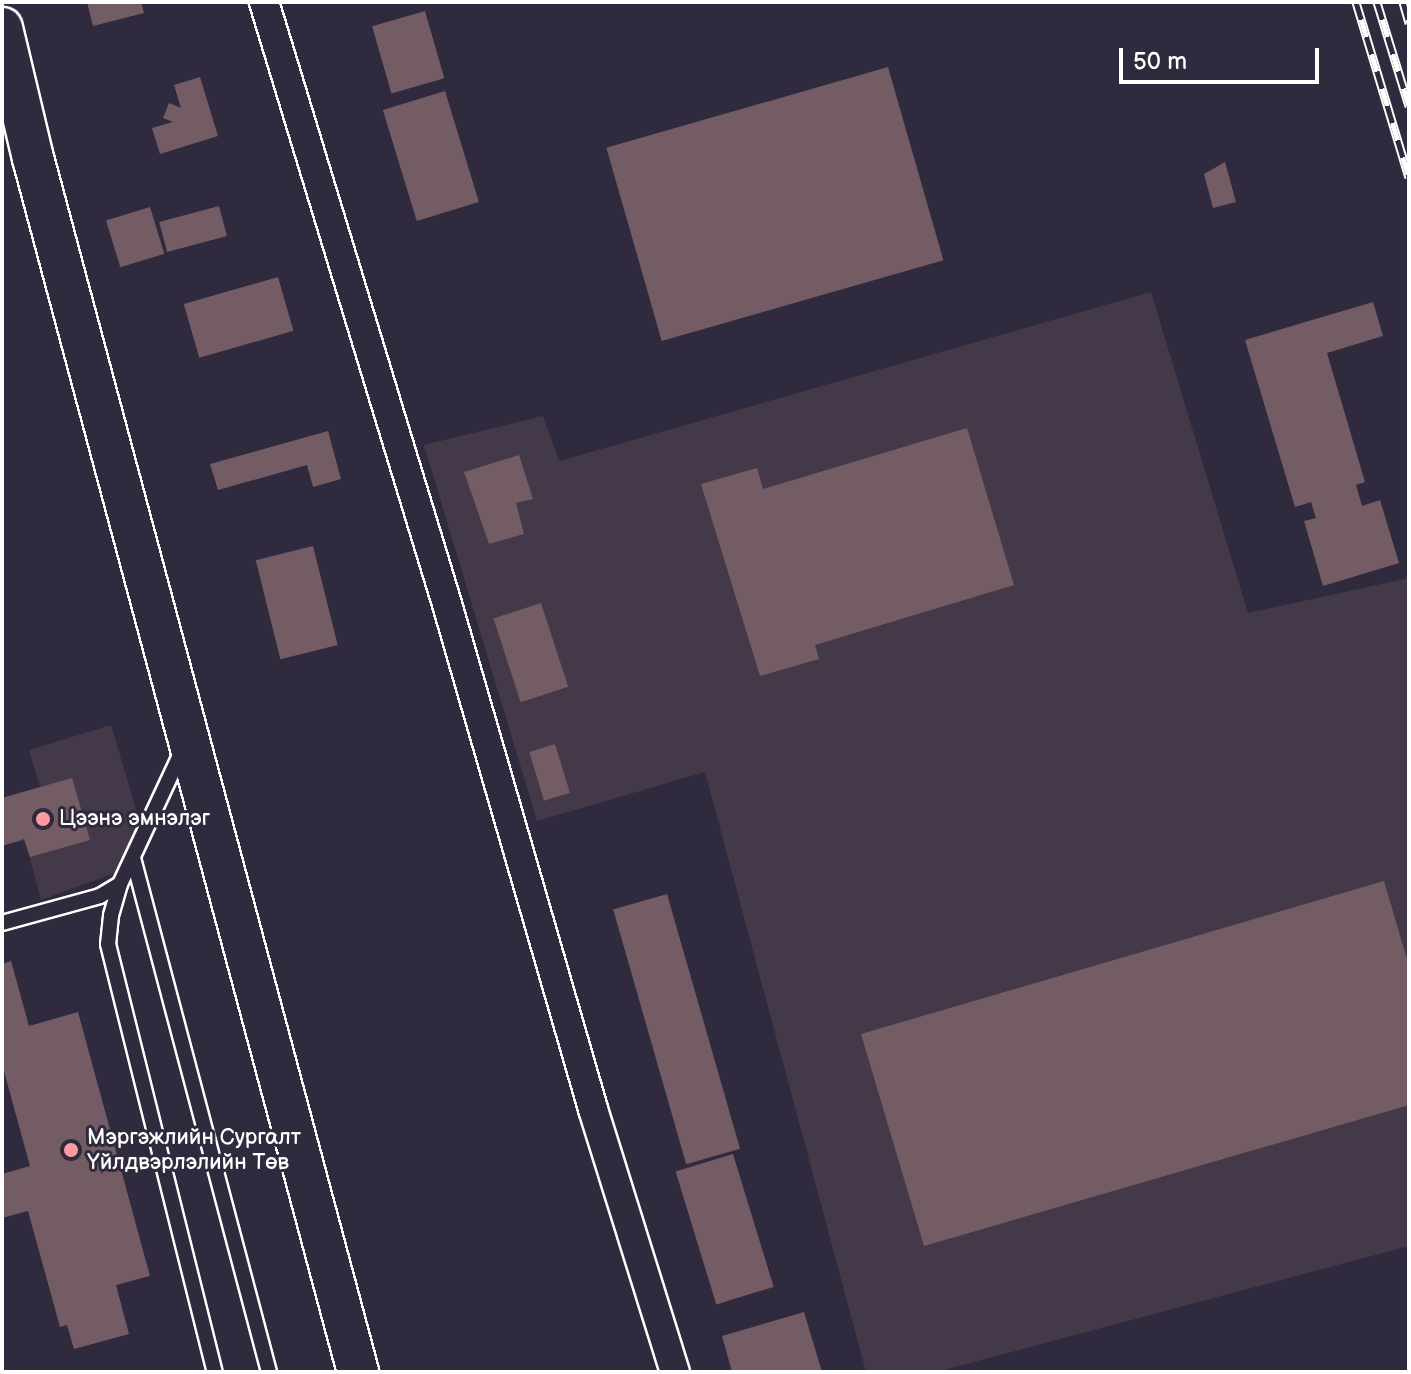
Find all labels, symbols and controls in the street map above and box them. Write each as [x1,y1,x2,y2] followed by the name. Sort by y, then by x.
[1123,32,1323,82] scale bar
[1133,47,1187,76] text: 50 m
[59,806,210,832] place label: Цээнэ эмнэлэг
[34,810,52,828] marker: Цээнэ эмнэлэг
[87,1124,301,1176] place label: Мэргэжлийн Сургалт Үйлдвэрлэлийн Төв
[62,1141,80,1159] marker: Мэргэжлийн Сургалт Үйлдвэрлэлийн Төв

